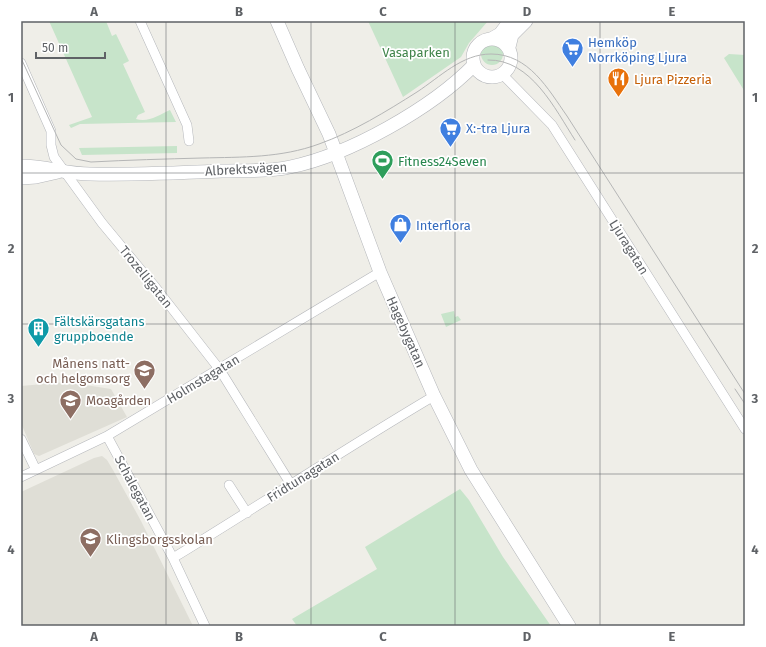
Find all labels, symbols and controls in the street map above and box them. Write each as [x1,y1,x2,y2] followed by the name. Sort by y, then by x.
[89,4,98,19] text: A
[235,4,243,19] text: B
[379,4,387,19] text: C
[523,4,532,19] text: D
[669,4,676,19] text: E
[36,34,105,60] scale bar
[588,35,687,65] place label: Hemköp Norrköping Ljura
[560,36,586,69] supermarket icon: Hemköp Norrköping Ljura
[42,41,68,55] text: 50 m
[382,45,450,60] park label: Vasaparken
[605,66,631,99] restaurant icon: Ljura Pizzeria
[634,72,712,87] place label: Ljura Pizzeria
[8,90,14,105] text: 1
[752,90,758,105] text: 1
[437,115,463,148] supermarket icon: X:-tra Ljura
[466,121,530,136] place label: X:-tra Ljura
[370,148,396,181] sports icon: Fitness24Seven
[398,154,487,169] place label: Fitness24Seven
[205,159,287,179] street label: Albrektsvägen
[387,212,413,245] shop icon: Interflora
[606,217,652,277] street label: Ljuragatan
[416,218,471,233] place label: Interflora
[8,241,15,256] text: 2
[752,241,759,256] text: 2
[116,243,176,311] street label: Trozelligatan
[384,294,428,370] street label: Hagebygatan
[54,314,145,344] place label: Fältskärsgatans gruppboende
[26,315,52,348] building icon: Fältskärsgatans gruppboende
[164,351,242,407] street label: Holmstagatan
[36,356,130,386] place label: Månens natt- och helgomsorg
[132,357,158,390] school or university icon: Månens natt- och helgomsorg
[58,387,84,420] school or university icon: Moagården
[7,391,15,406] text: 3
[751,391,759,406] text: 3
[86,393,151,408] place label: Moagården
[264,449,342,505] street label: Fridtunagatan
[112,453,158,523] street label: Schalegatan
[77,526,103,559] school or university icon: Klingsborgsskolan
[106,532,213,547] place label: Klingsborgsskolan
[7,542,15,557] text: 4
[751,542,759,557] text: 4
[89,629,98,644] text: A
[235,629,243,644] text: B
[379,629,387,644] text: C
[523,629,532,644] text: D
[669,629,676,644] text: E

